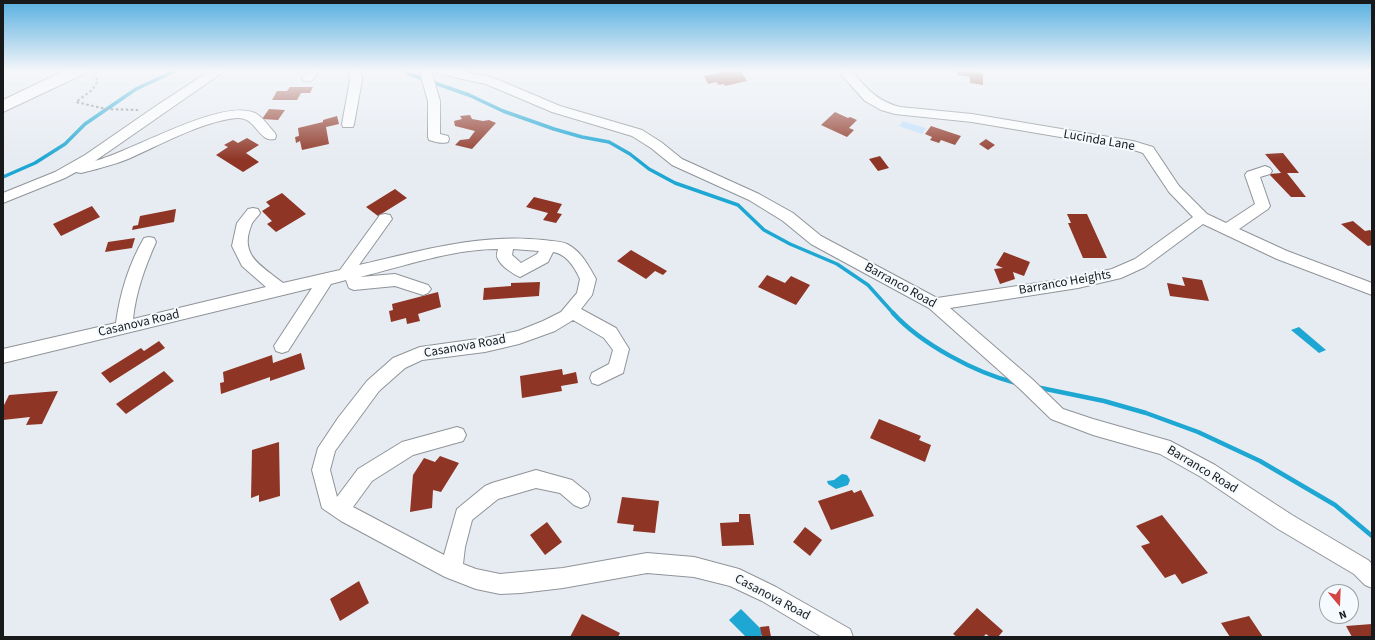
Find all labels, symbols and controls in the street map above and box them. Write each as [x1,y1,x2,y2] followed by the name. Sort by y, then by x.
[1062,127,1136,155] street label: Lucinda Lane
[861,260,939,312] street label: Barranco Road
[1018,267,1112,299] street label: Barranco Heights
[97,307,181,341] street label: Casanova Road
[423,332,507,362] street label: Casanova Road
[1164,443,1240,497] street label: Barranco Road
[732,572,812,624] street label: Casanova Road
[1319,584,1359,624] north arrow
[1337,607,1349,623] text: N

